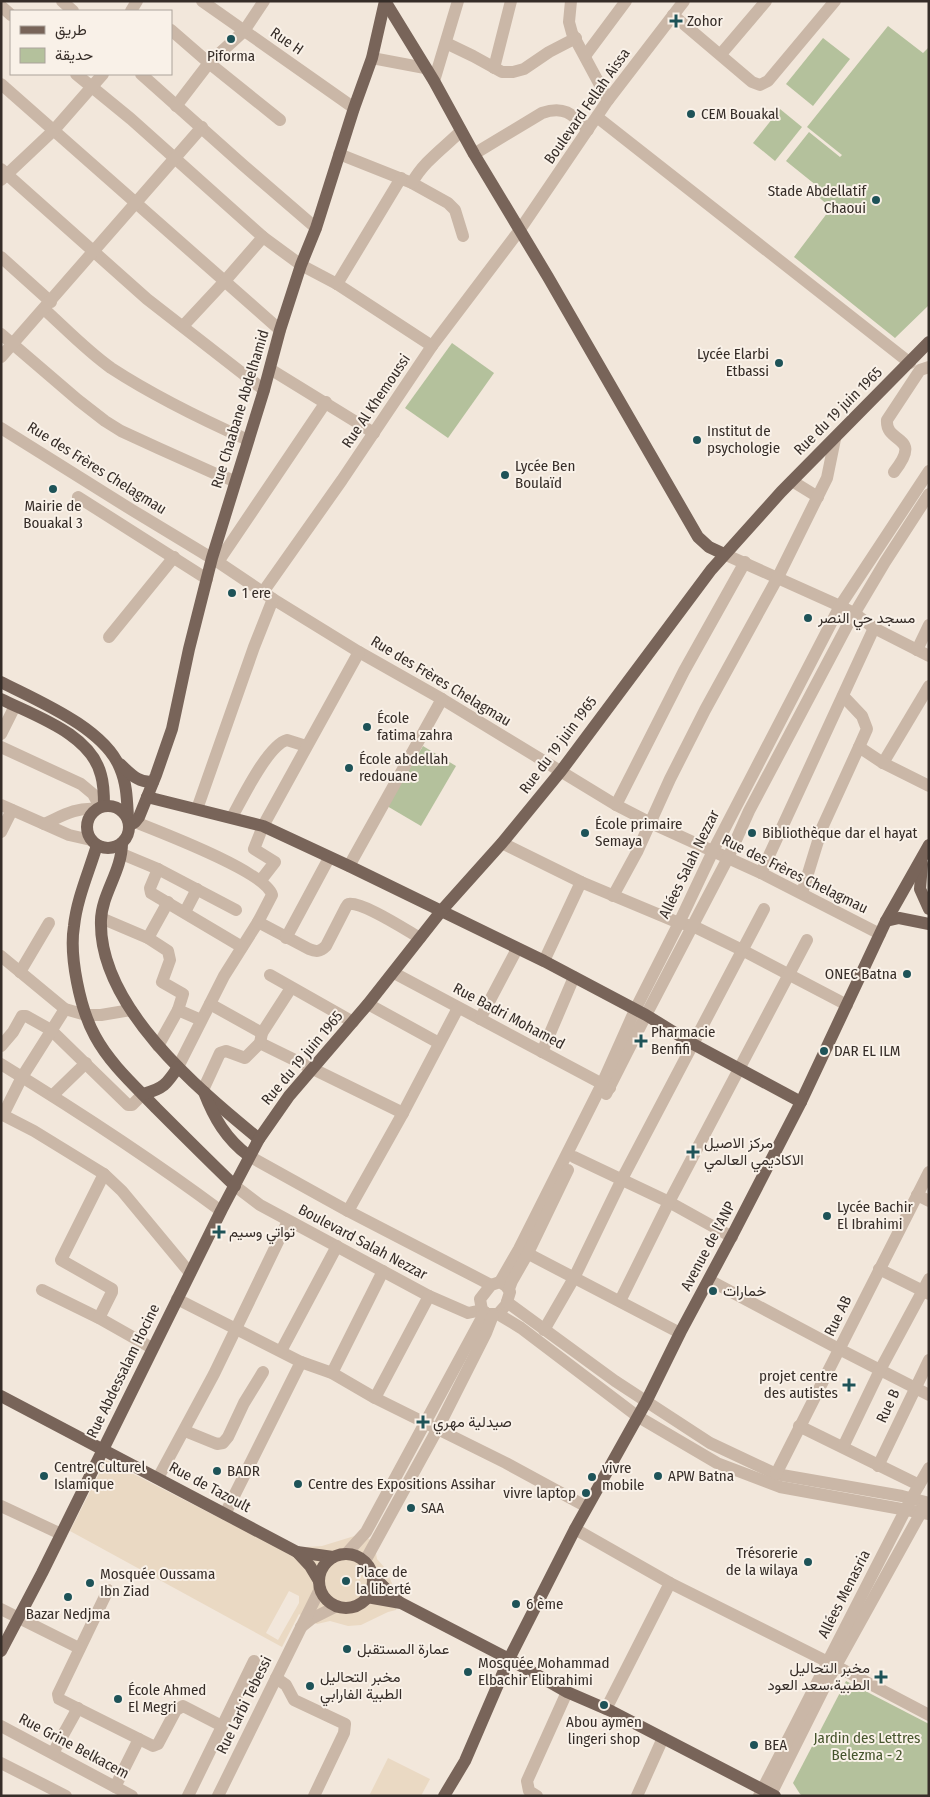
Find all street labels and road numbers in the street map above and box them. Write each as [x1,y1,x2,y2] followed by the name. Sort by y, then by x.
[267,23,307,59] street label: Rue H
[540,45,634,167] street label: Boulevard Fellah Aissa
[207,328,273,490] street label: Rue Chaabane Abdelhamid
[338,351,414,451] street label: Rue Al Khemoussi
[790,363,886,459] street label: Rue du 19 juin 1965
[24,418,170,518] street label: Rue des Frères Chelagmau
[368,632,514,730] street label: Rue des Frères Chelagmau
[516,693,601,797] street label: Rue du 19 juin 1965
[655,806,723,921] street label: Allées Salah Nezzar
[719,831,871,917] street label: Rue des Frères Chelagmau
[450,979,568,1053] street label: Rue Badri Mohamed
[257,1007,347,1109] street label: Rue du 19 juin 1965
[677,1198,739,1294] street label: Avenue de l'ANP
[295,1200,431,1284] street label: Boulevard Salah Nezzar
[820,1293,856,1339] street label: Rue AB
[83,1301,163,1441] street label: Rue Abdessalam Hocine
[872,1386,904,1426] street label: Rue B
[166,1458,254,1516] street label: Rue de Tazoult
[814,1547,874,1641] street label: Allées Menasria
[213,1653,275,1757] street label: Rue Larbi Tebessi
[16,1709,132,1783] street label: Rue Grine Belkacem

